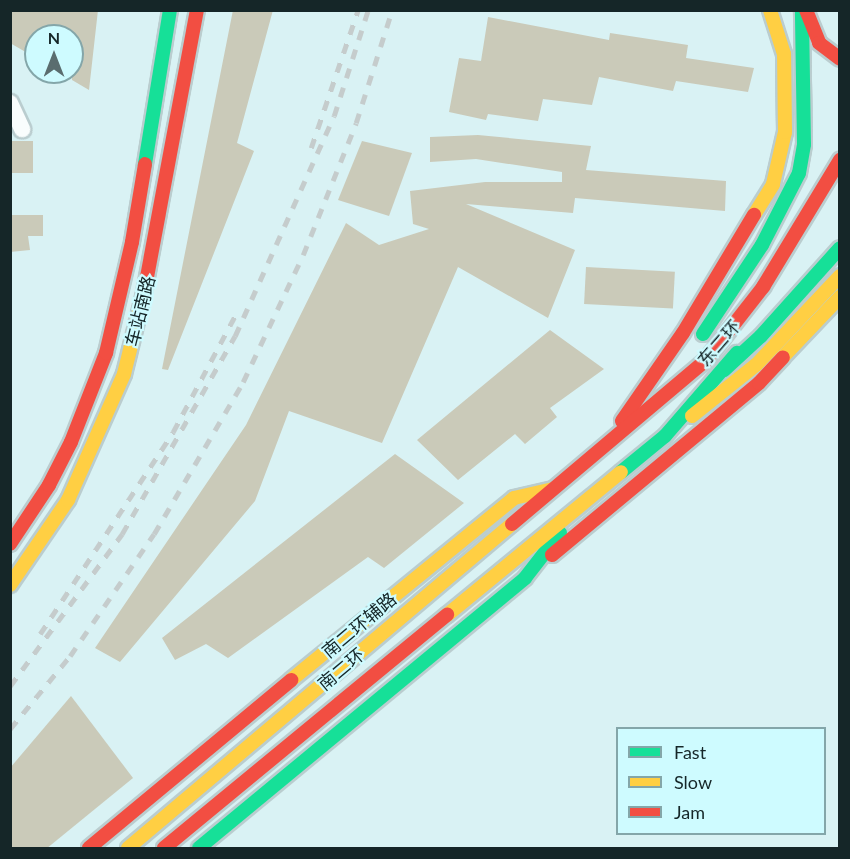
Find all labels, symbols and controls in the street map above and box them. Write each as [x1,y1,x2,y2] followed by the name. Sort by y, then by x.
[24,24,84,84] north arrow
[48,28,60,47] text: N
[121,273,159,349] street label: 车站南路
[693,316,745,370] street label: 东二环
[318,588,400,662] street label: 南二环辅路
[313,643,369,695] street label: 南二环
[616,727,826,835] legend
[674,741,706,763] text: Fast
[674,771,712,793] text: Slow
[674,801,705,823] text: Jam

